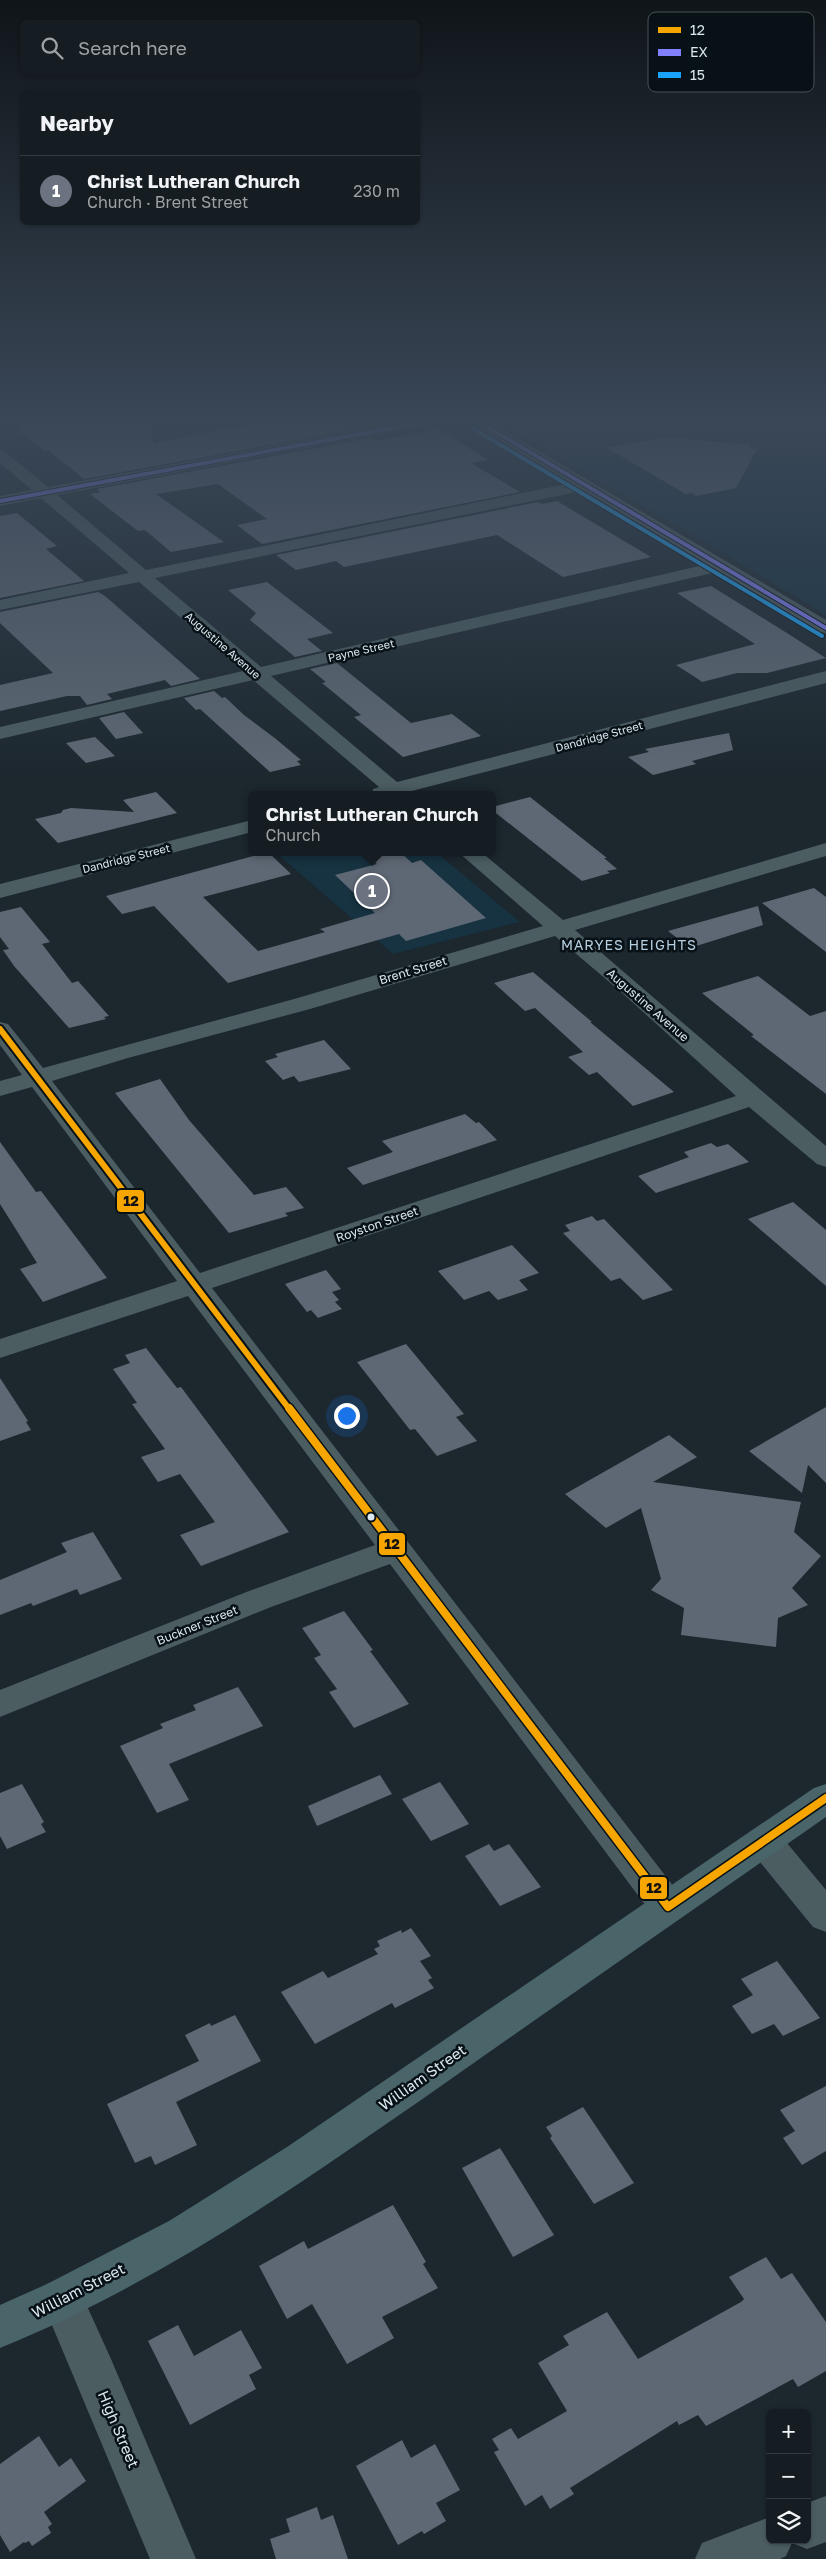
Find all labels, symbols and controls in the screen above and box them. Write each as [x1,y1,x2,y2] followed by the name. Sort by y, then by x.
[648,12,814,92] legend
[20,20,420,75] search box
[690,21,705,38] text: 12
[38,34,66,62] icon: search
[78,36,187,59] text: Search here
[690,43,708,60] text: EX
[690,66,705,83] text: 15
[40,110,114,136] text: Nearby
[87,169,300,192] text: Christ Lutheran Church
[52,181,60,201] text: 1
[353,181,400,201] text: 230 m
[87,192,248,212] text: Church · Brent Street
[183,609,263,681] street label: Augustine Avenue
[327,636,395,664] street label: Payne Street
[554,718,644,754] street label: Dandridge Street
[248,791,496,856] popup
[266,802,478,825] text: Christ Lutheran Church
[266,825,321,845] text: Church
[81,841,171,875] street label: Dandridge Street
[356,872,388,910] pin: 1
[561,936,697,953] district label: MARYES HEIGHTS
[377,953,449,987] street label: Brent Street
[604,965,692,1045] street label: Augustine Avenue
[116,1189,145,1213] line badge: 12
[123,1192,139,1209] text: 12
[334,1203,420,1245] street label: Royston Street
[334,1403,360,1429] your location
[366,1512,376,1522] unlabelled marker
[378,1532,406,1556] line badge: 12
[384,1535,400,1552] text: 12
[154,1602,240,1648] street label: Buckner Street
[639,1876,668,1900] line badge: 12
[646,1879,662,1896] text: 12
[375,2040,469,2114] street label: William Street
[28,2259,128,2321] street label: William Street
[95,2388,143,2470] street label: High Street
[766,2409,811,2544] map controls
[766,2409,811,2454] button: +
[766,2454,811,2499] button: −
[766,2499,811,2544] button: layers

